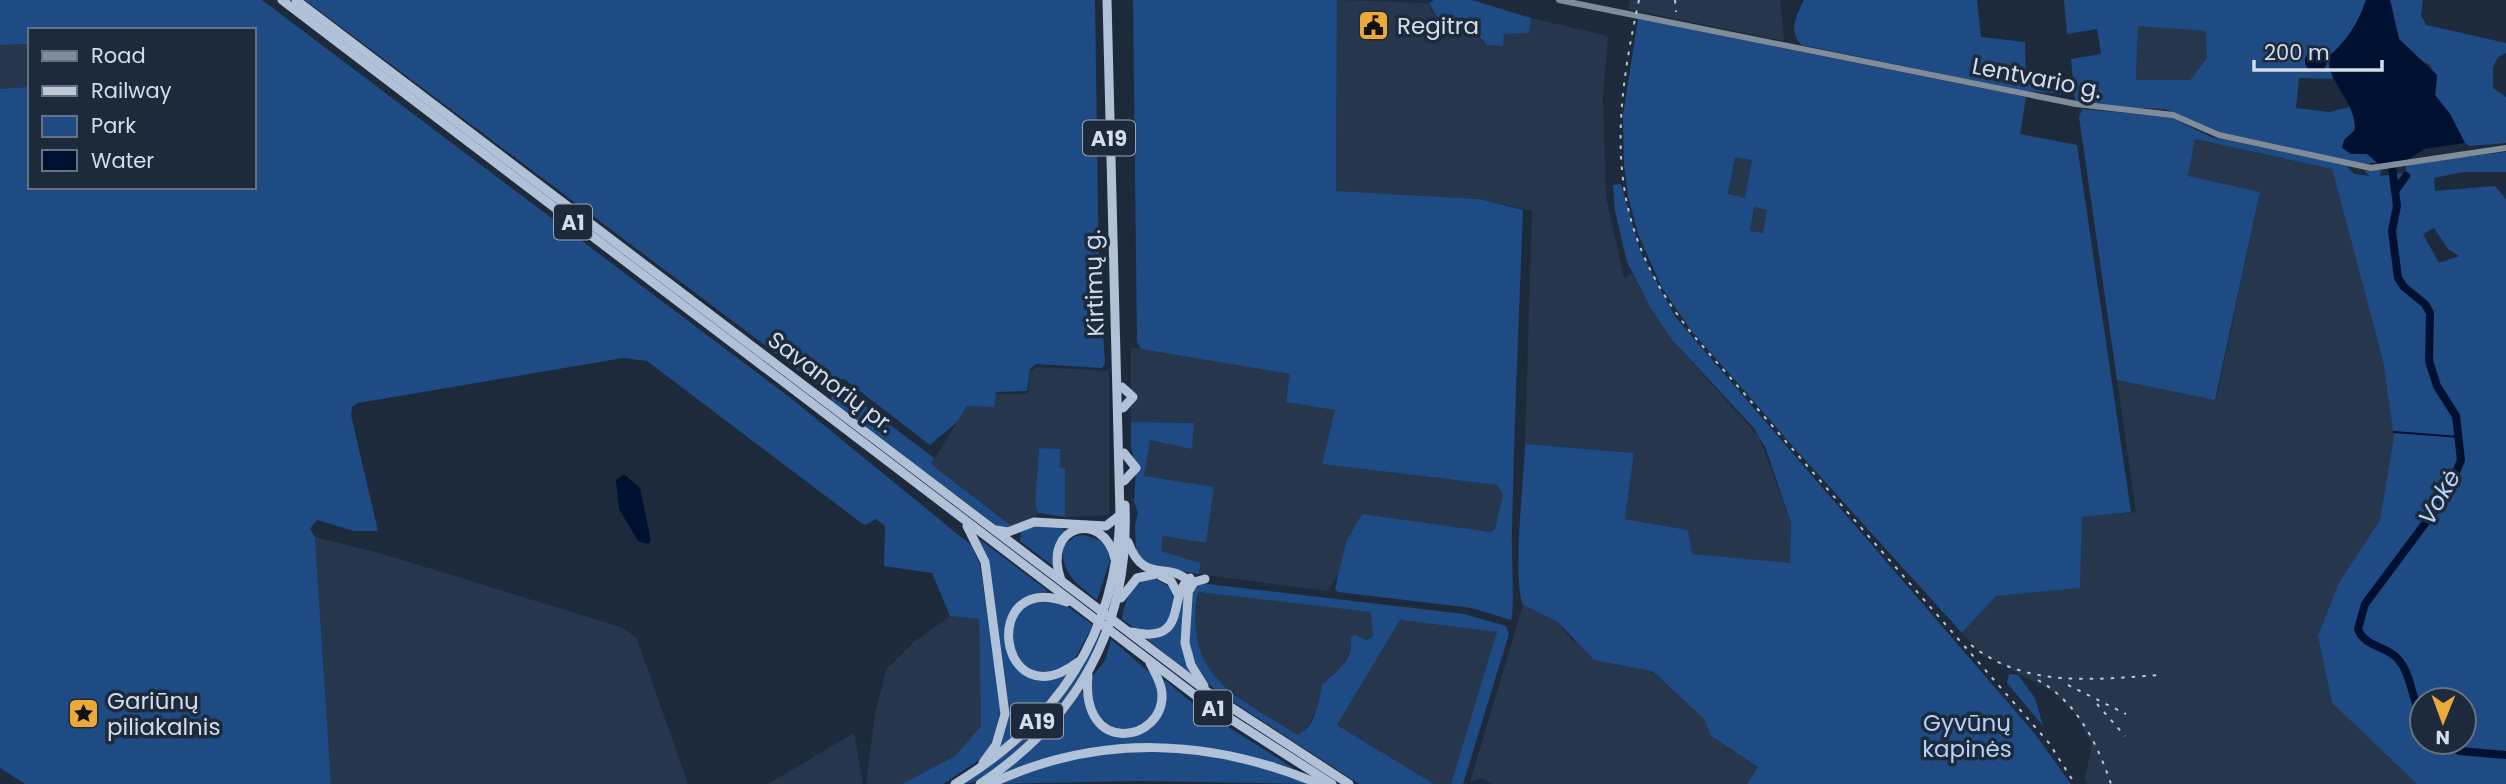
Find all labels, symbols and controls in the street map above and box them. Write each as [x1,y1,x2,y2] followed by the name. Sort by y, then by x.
[1357,9,1391,43] public building icon: Regitra
[1397,10,1479,42] place label: Regitra
[28,28,256,189] legend
[2254,28,2382,72] scale bar
[2264,38,2330,67] text: 200 m
[91,41,146,70] text: Road
[1970,50,2104,106] street label: Lentvario g.
[91,76,172,105] text: Railway
[91,111,136,140] text: Park
[1083,120,1135,156] road number: A19
[91,146,154,175] text: Water
[554,204,592,240] road number: A1
[1076,229,1112,337] street label: Kirtimų g.
[761,324,901,440] street label: Savanorių pr.
[2410,463,2468,531] water label: Vokė
[107,685,221,743] place label: Gariūnų piliakalnis
[2408,686,2478,756] north arrow
[1194,690,1232,726] road number: A1
[67,697,101,731] place icon: Gariūnų piliakalnis
[1011,704,1063,738] road number: A19
[1922,707,2012,765] park label: Gyvūnų kapinės
[2435,724,2450,751] text: N

